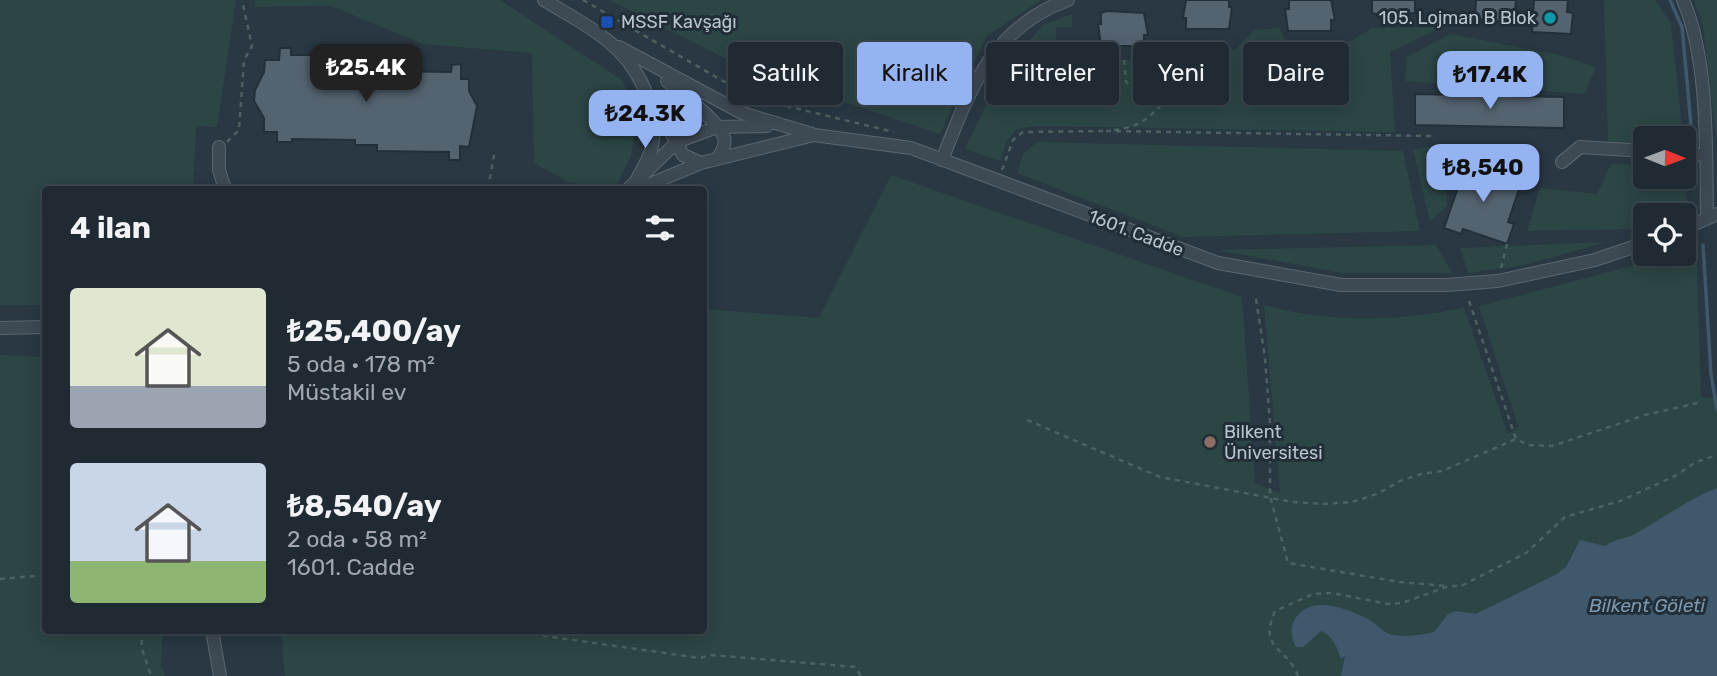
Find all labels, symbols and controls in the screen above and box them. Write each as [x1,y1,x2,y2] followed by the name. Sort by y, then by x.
[1379,7,1537,29] place label: 105. Lojman B Blok
[1542,10,1558,26] marker: 105. Lojman B Blok
[621,11,737,33] place label: MSSF Kavşağı
[599,14,615,30] marker: MSSF Kavşağı
[728,42,843,105] chip: Satılık
[857,42,972,105] chip: Kiralık
[986,42,1119,105] chip: Filtreler
[1133,42,1229,105] chip: Yeni
[1243,42,1349,105] chip: Daire
[309,44,423,104] pin: ₺25.4K
[1433,52,1547,111] pin: ₺17.4K
[326,53,406,81] text: ₺25.4K
[1453,60,1527,88] text: ₺17.4K
[588,90,702,150] pin: ₺24.3K
[605,99,685,127] text: ₺24.3K
[1633,126,1696,189] north arrow
[1633,126,1696,266] map controls
[1426,144,1540,204] pin: ₺8,540
[1442,153,1524,181] text: ₺8,540
[1633,203,1696,266] button: locate
[1085,205,1187,261] street label: 1601. Cadde
[641,209,679,247] icon: filters
[70,210,151,246] text: 4 ilan
[287,313,461,349] text: ₺25,400/ay
[126,316,210,400] icon: home
[287,350,435,378] text: 5 oda · 178 m²
[287,378,406,406] text: Müstakil ev
[1224,421,1323,464] place label: Bilkent Üniversitesi
[1202,434,1218,450] marker: Bilkent Üniversitesi
[287,488,442,524] text: ₺8,540/ay
[126,491,210,575] icon: home
[287,525,427,553] text: 2 oda · 58 m²
[287,553,415,581] text: 1601. Cadde
[1589,594,1705,617] water label: Bilkent Göleti

